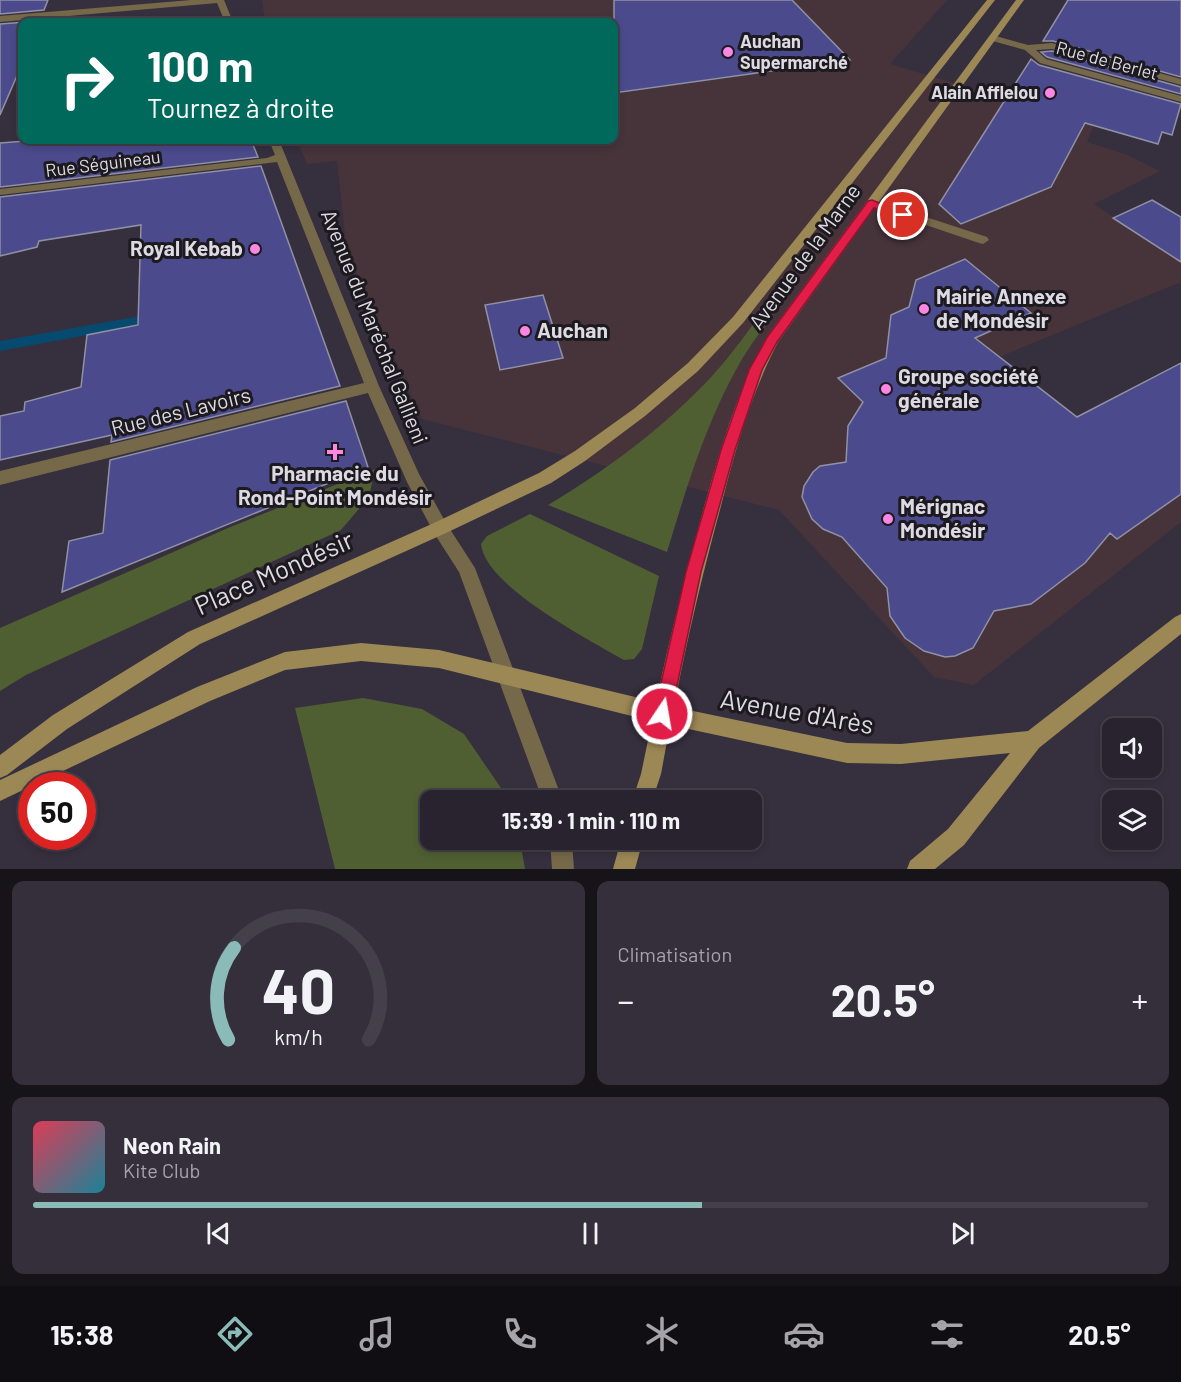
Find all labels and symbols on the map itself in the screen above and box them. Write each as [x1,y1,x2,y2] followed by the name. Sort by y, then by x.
[740,30,848,73] place label: Auchan Supermarché
[1054,36,1161,84] street label: Rue de Berlet
[721,45,735,59] marker: Auchan Supermarché
[931,81,1038,103] place label: Alain Afflelou
[1043,86,1057,100] marker: Alain Afflelou
[44,145,162,181] street label: Rue Séguineau
[743,179,865,334] street label: Avenue de la Marne
[877,189,928,240] pin
[317,206,434,447] street label: Avenue du Maréchal Gallieni
[130,235,243,260] place label: Royal Kebab
[248,242,262,256] marker: Royal Kebab
[936,283,1066,332] place label: Mairie Annexe de Mondésir
[917,302,931,316] marker: Mairie Annexe de Mondésir
[537,317,608,342] place label: Auchan
[518,324,532,338] marker: Auchan
[898,363,1039,412] place label: Groupe société générale
[108,381,253,440] street label: Rue des Lavoirs
[879,382,893,396] marker: Groupe société générale
[328,445,342,459] marker: Pharmacie du Rond-Point Mondésir
[238,460,432,509] place label: Pharmacie du Rond-Point Mondésir
[900,493,985,542] place label: Mérignac Mondésir
[881,512,895,526] marker: Mérignac Mondésir
[189,523,358,620] street label: Place Mondésir
[630,682,694,746] position arrow
[718,682,876,739] street label: Avenue d'Arès
[18,772,96,850] speed limit sign: 50

